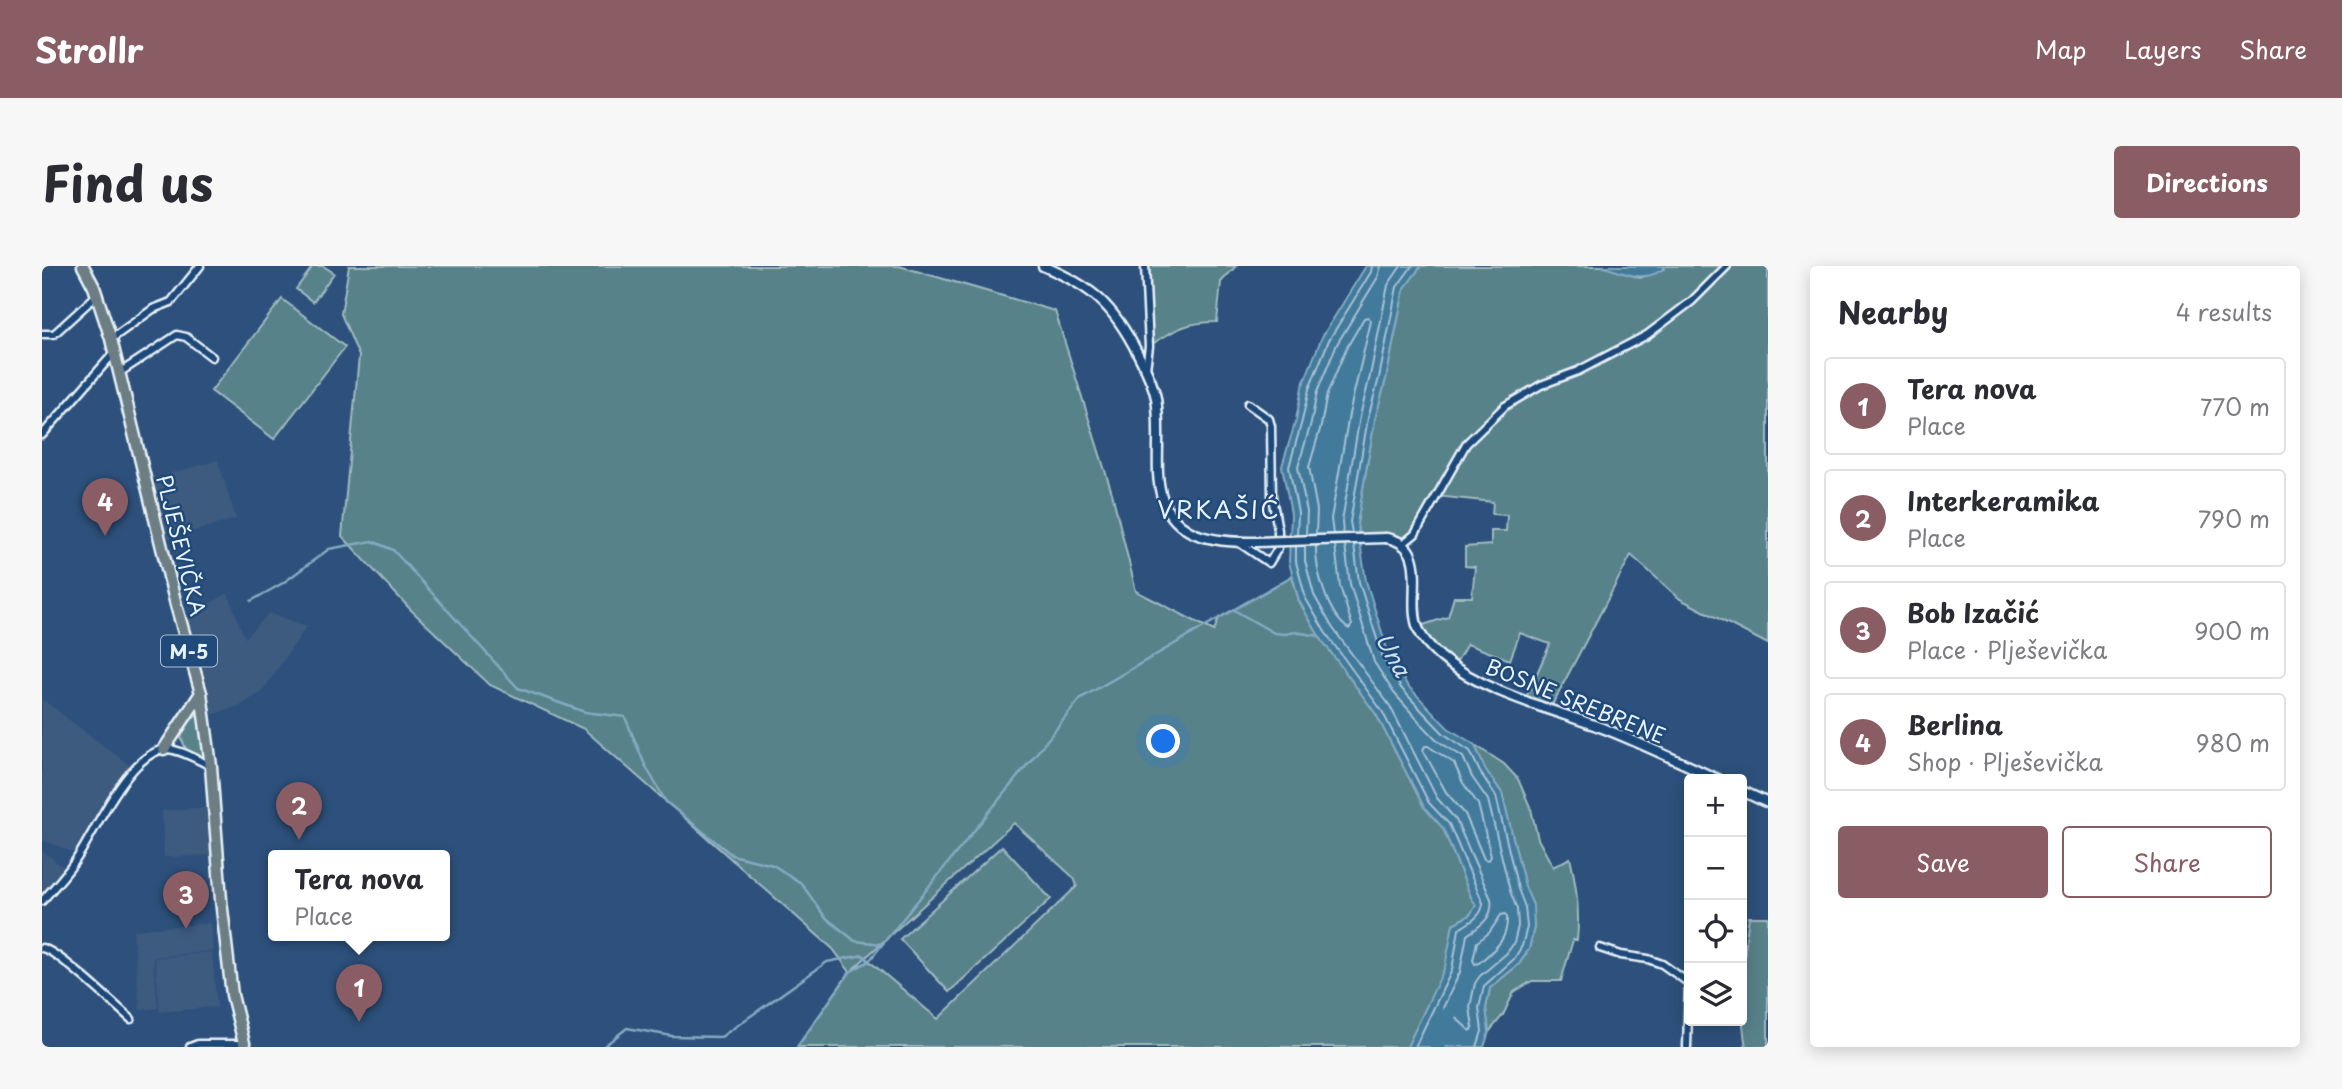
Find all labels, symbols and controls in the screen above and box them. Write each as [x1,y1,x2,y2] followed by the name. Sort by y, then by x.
[35,24,144,74] text: Strollr
[2035,31,2086,67] text: Map
[2124,31,2201,67] text: Layers
[2239,31,2307,67] text: Share
[42,145,213,219] text: Find us
[2114,146,2300,218] button: Directions
[1838,289,1948,334] text: Nearby
[2176,294,2272,329] text: 4 results
[1907,369,2037,408] text: Tera nova
[1858,389,1869,424] text: 1
[2200,389,2270,424] text: 770 m
[1907,408,1966,443] text: Place
[149,471,215,619] street label: PLJEŠEVIČKA
[82,478,128,536] pin: 4
[1907,481,2100,520] text: Interkeramika
[1157,491,1281,527] district label: VRKAŠIĆ
[1855,501,1871,536] text: 2
[2198,501,2270,536] text: 790 m
[1907,520,1966,555] text: Place
[1907,593,2039,632] text: Bob Izačić
[1855,613,1871,648] text: 3
[2194,613,2270,648] text: 900 m
[1368,625,1421,683] water label: Una
[1907,632,2107,667] text: Place · Plješevička
[161,636,217,666] road number: M-5
[1481,649,1671,751] street label: BOSNE SREBRENE
[1907,705,2003,744] text: Berlina
[1146,724,1180,758] your location
[1855,725,1871,760] text: 4
[2196,725,2270,760] text: 980 m
[1907,744,2103,779] text: Shop · Plješevička
[1684,774,1747,1026] map controls
[1684,774,1747,837] button: +
[276,782,322,840] pin: 2
[1838,826,2048,898] button: Save
[2062,826,2272,898] button: Share
[1684,837,1747,900] button: −
[268,850,450,941] popup
[294,859,424,898] text: Tera nova
[163,871,209,929] pin: 3
[294,898,353,933] text: Place
[1684,900,1747,963] button: locate
[1684,963,1747,1026] button: layers
[336,964,382,1022] pin: 1

